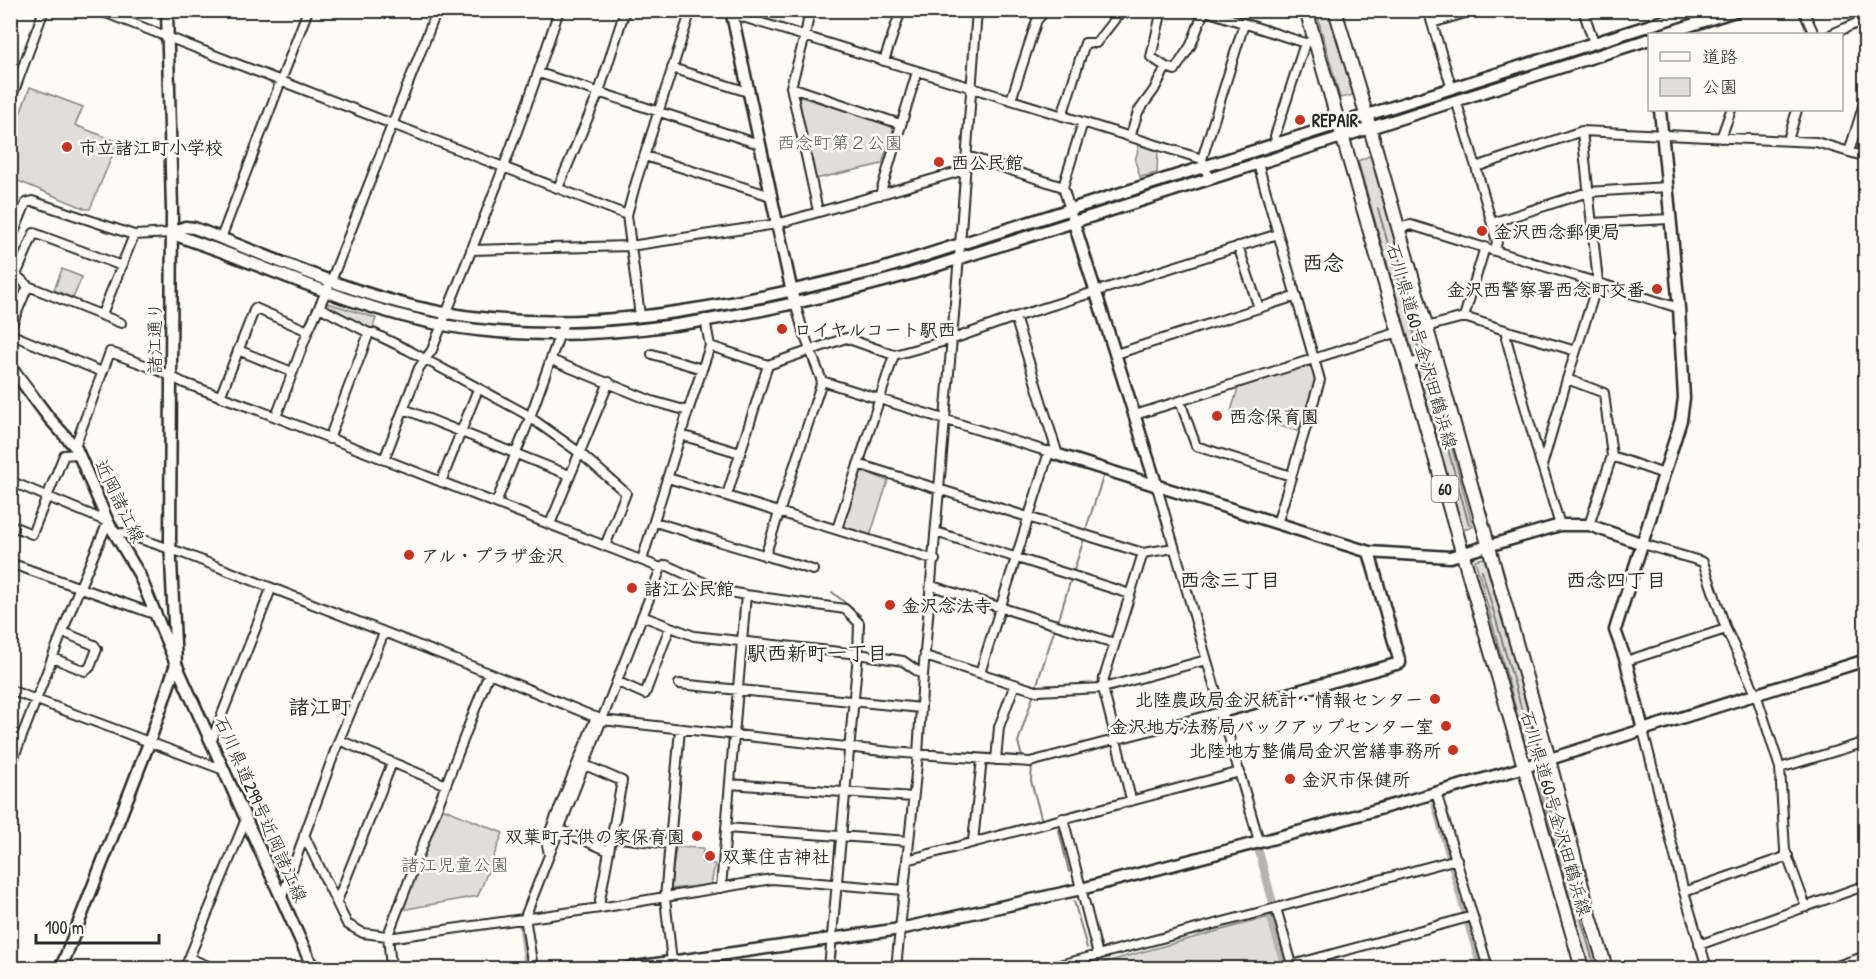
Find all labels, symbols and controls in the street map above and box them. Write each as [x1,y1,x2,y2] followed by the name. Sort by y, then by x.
[1648,33,1843,111] legend
[1702,44,1738,69] text: 道路
[1702,74,1738,99] text: 公園
[1312,108,1359,133] place label: REPAIR
[1293,113,1307,127] marker: REPAIR
[777,130,903,155] park label: 西念町第２公園
[79,135,223,160] place label: 市立諸江町小学校
[60,140,74,154] marker: 市立諸江町小学校
[951,150,1023,175] place label: 西公民館
[932,155,946,169] marker: 西公民館
[1494,219,1620,244] place label: 金沢西念郵便局
[1475,224,1489,238] marker: 金沢西念郵便局
[1381,240,1463,452] street label: 石川県道60号金沢田鶴浜線
[1302,248,1344,277] district label: 西念
[1447,277,1645,302] place label: 金沢西警察署西念町交番
[1650,282,1664,296] marker: 金沢西警察署西念町交番
[142,302,167,374] street label: 諸江通り
[794,317,956,342] place label: ロイヤルコート駅西
[775,322,789,336] marker: ロイヤルコート駅西
[1229,404,1319,429] place label: 西念保育園
[1210,409,1224,423] marker: 西念保育園
[89,455,151,547] street label: 近岡諸江線
[1432,476,1458,502] road number: 60
[421,543,564,568] place label: アル・プラザ金沢
[402,548,416,562] marker: アル・プラザ金沢
[1180,566,1280,593] district label: 西念三丁目
[1566,566,1666,593] district label: 西念四丁目
[644,576,734,601] place label: 諸江公民館
[625,581,639,595] marker: 諸江公民館
[902,593,992,618] place label: 金沢念法寺
[883,598,897,612] marker: 金沢念法寺
[747,639,887,666] district label: 駅西新町一丁目
[1135,687,1423,712] place label: 北陸農政局金沢統計・情報センター
[289,692,352,721] district label: 諸江町
[1428,692,1442,706] marker: 北陸農政局金沢統計・情報センター
[1515,707,1597,919] street label: 石川県道60号金沢田鶴浜線
[209,712,313,906] street label: 石川県道299号近岡諸江線
[1110,714,1434,739] place label: 金沢地方法務局バックアップセンター室
[1439,719,1453,733] marker: 金沢地方法務局バックアップセンター室
[1189,738,1441,763] place label: 北陸地方整備局金沢営繕事務所
[1446,743,1460,757] marker: 北陸地方整備局金沢営繕事務所
[1302,767,1410,792] place label: 金沢市保健所
[1283,772,1297,786] marker: 金沢市保健所
[505,824,685,849] place label: 双葉町子供の家保育園
[690,829,704,843] marker: 双葉町子供の家保育園
[722,844,830,869] place label: 双葉住吉神社
[703,849,717,863] marker: 双葉住吉神社
[401,852,509,877] park label: 諸江児童公園
[36,907,159,945] scale bar
[45,915,84,940] text: 100 m

